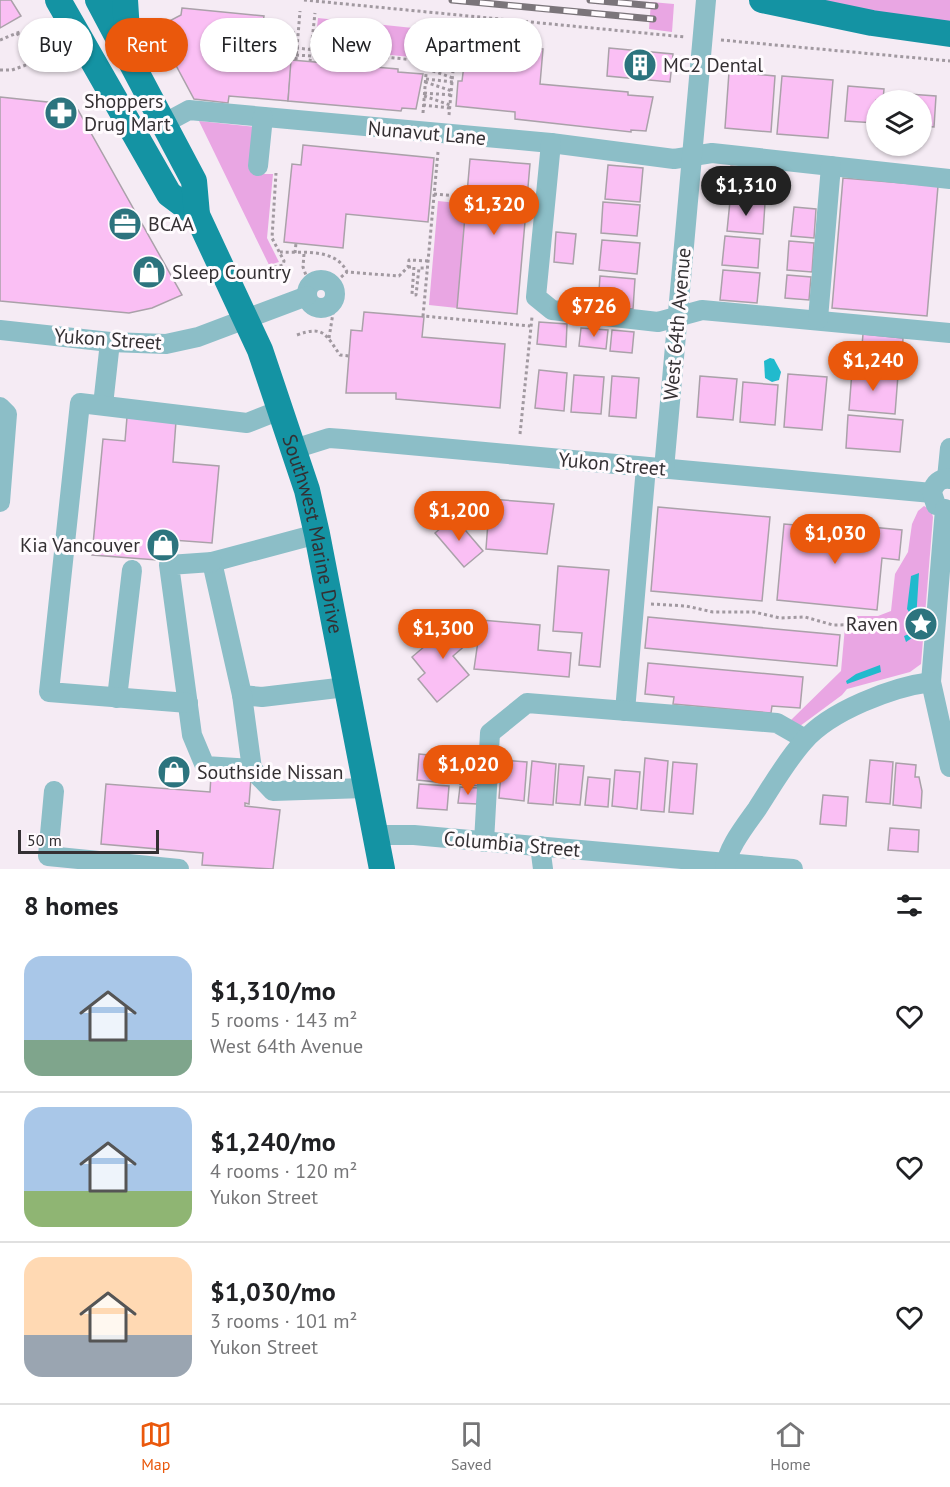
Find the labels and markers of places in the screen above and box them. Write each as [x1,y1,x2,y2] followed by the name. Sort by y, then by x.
[622,47,658,83] building icon: MC2 Dental
[663,52,763,78] place label: MC2 Dental
[84,88,171,137] place label: Shoppers Drug Mart
[43,95,79,131] pharmacy icon: Shoppers Drug Mart
[697,166,795,217] pin: $1,310
[445,185,543,236] pin: $1,320
[107,206,143,242] office icon: BCAA
[148,211,194,237] place label: BCAA
[131,254,167,290] shop icon: Sleep Country
[172,259,291,285] place label: Sleep Country
[558,287,630,338] pin: $726
[824,341,922,392] pin: $1,240
[410,491,508,542] pin: $1,200
[786,514,884,565] pin: $1,030
[145,527,181,563] shop icon: Kia Vancouver
[20,532,140,558] place label: Kia Vancouver
[903,606,939,642] place icon: Raven
[394,609,492,660] pin: $1,300
[846,611,898,637] place label: Raven
[419,745,517,796] pin: $1,020
[156,754,192,790] shop icon: Southside Nissan
[197,759,343,785] place label: Southside Nissan

